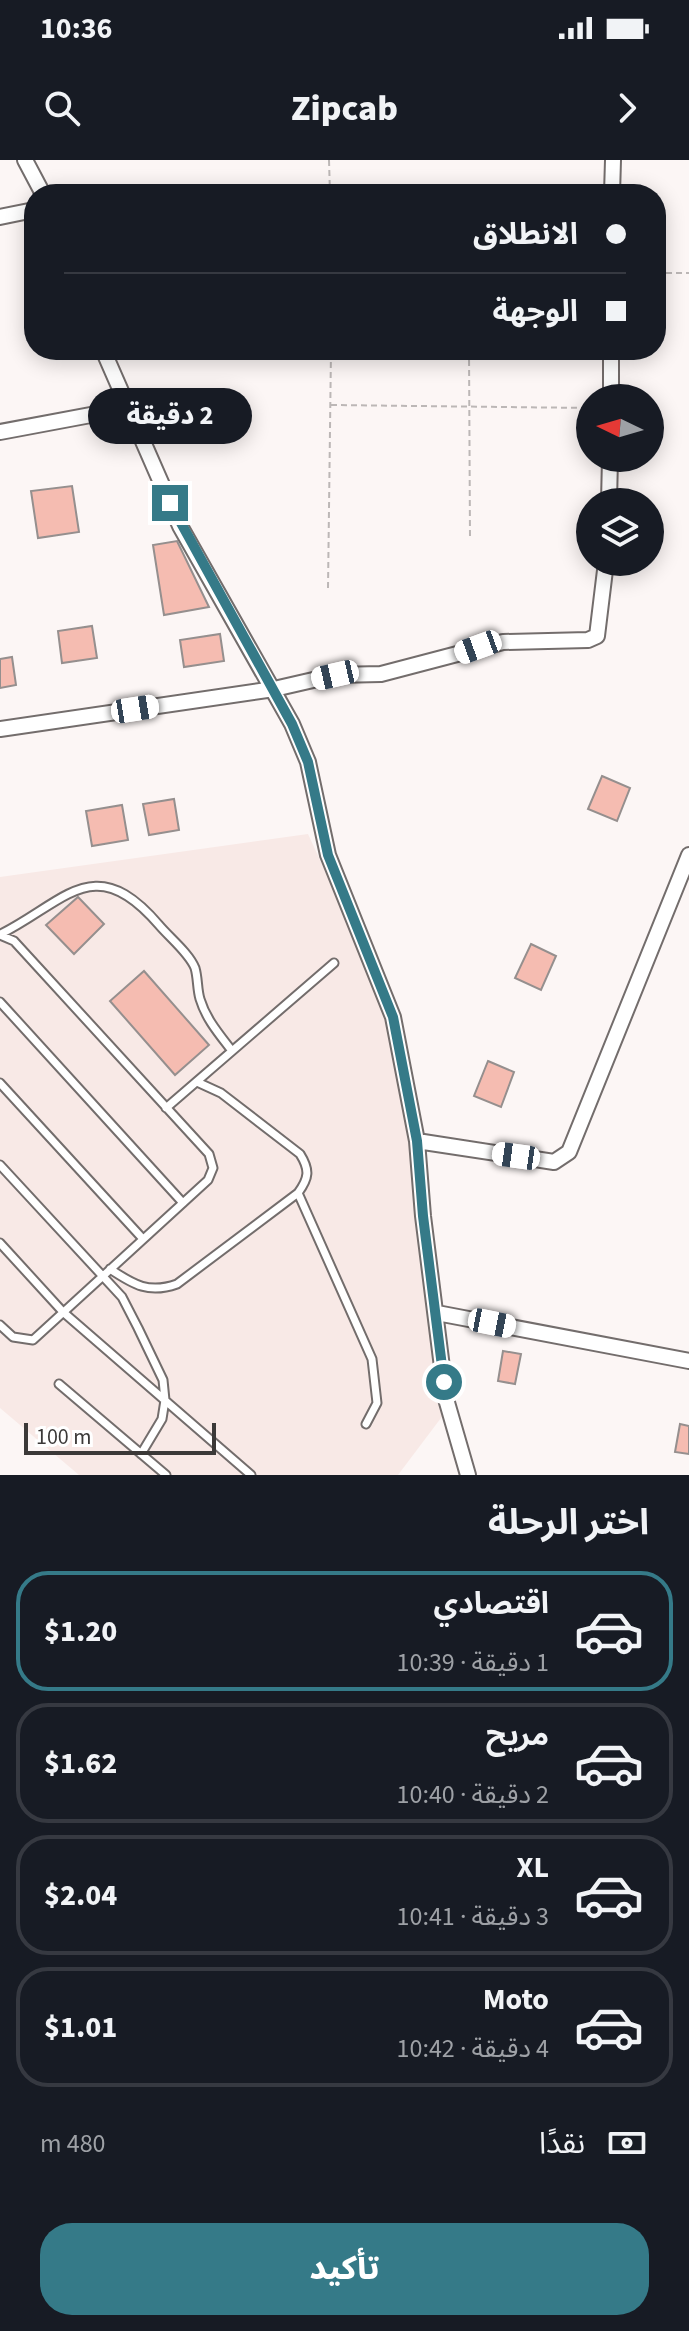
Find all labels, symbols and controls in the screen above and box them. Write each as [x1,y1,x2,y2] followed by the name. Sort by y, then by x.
[40,7,112,50] text: 10:36
[291,83,398,134] text: Zipcab
[40,86,84,130] icon: search
[605,86,649,130] icon: forward
[473,213,578,256] text: الانطلاق
[493,290,578,333] text: الوجهة
[576,384,664,472] north arrow
[576,384,664,576] map controls
[88,387,252,443] callout: 2 دقيقة
[127,397,213,434] text: 2 دقيقة
[152,485,188,521] route end
[576,488,664,576] button: layers
[451,628,505,666] car
[309,658,361,692] car
[109,693,161,725] car
[491,1141,541,1171] car
[466,1307,518,1339] car
[426,1364,462,1400] route start
[24,1419,216,1455] scale bar
[36,1421,91,1453] text: 100 m
[488,1497,649,1548] text: اختر الرحلة
[434,1582,549,1625] text: اقتصادي
[573,1595,645,1667] icon: car
[44,1610,117,1653] text: $1.20
[397,1644,549,1681] text: 1 دقيقة · 10:39
[486,1714,549,1757] text: مريح
[573,1727,645,1799] icon: car
[44,1742,117,1785] text: $1.62
[397,1776,549,1813] text: 2 دقيقة · 10:40
[516,1846,549,1889] text: XL
[573,1859,645,1931] icon: car
[44,1874,117,1917] text: $2.04
[397,1898,549,1935] text: 3 دقيقة · 10:41
[483,1978,549,2021] text: Moto
[573,1991,645,2063] icon: car
[44,2006,117,2049] text: $1.01
[397,2030,549,2067] text: 4 دقيقة · 10:42
[605,2121,649,2165] icon: cash
[539,2122,585,2165] text: نقدًا
[40,2125,106,2162] text: 480 m
[40,2223,649,2315] button: تأكيد

